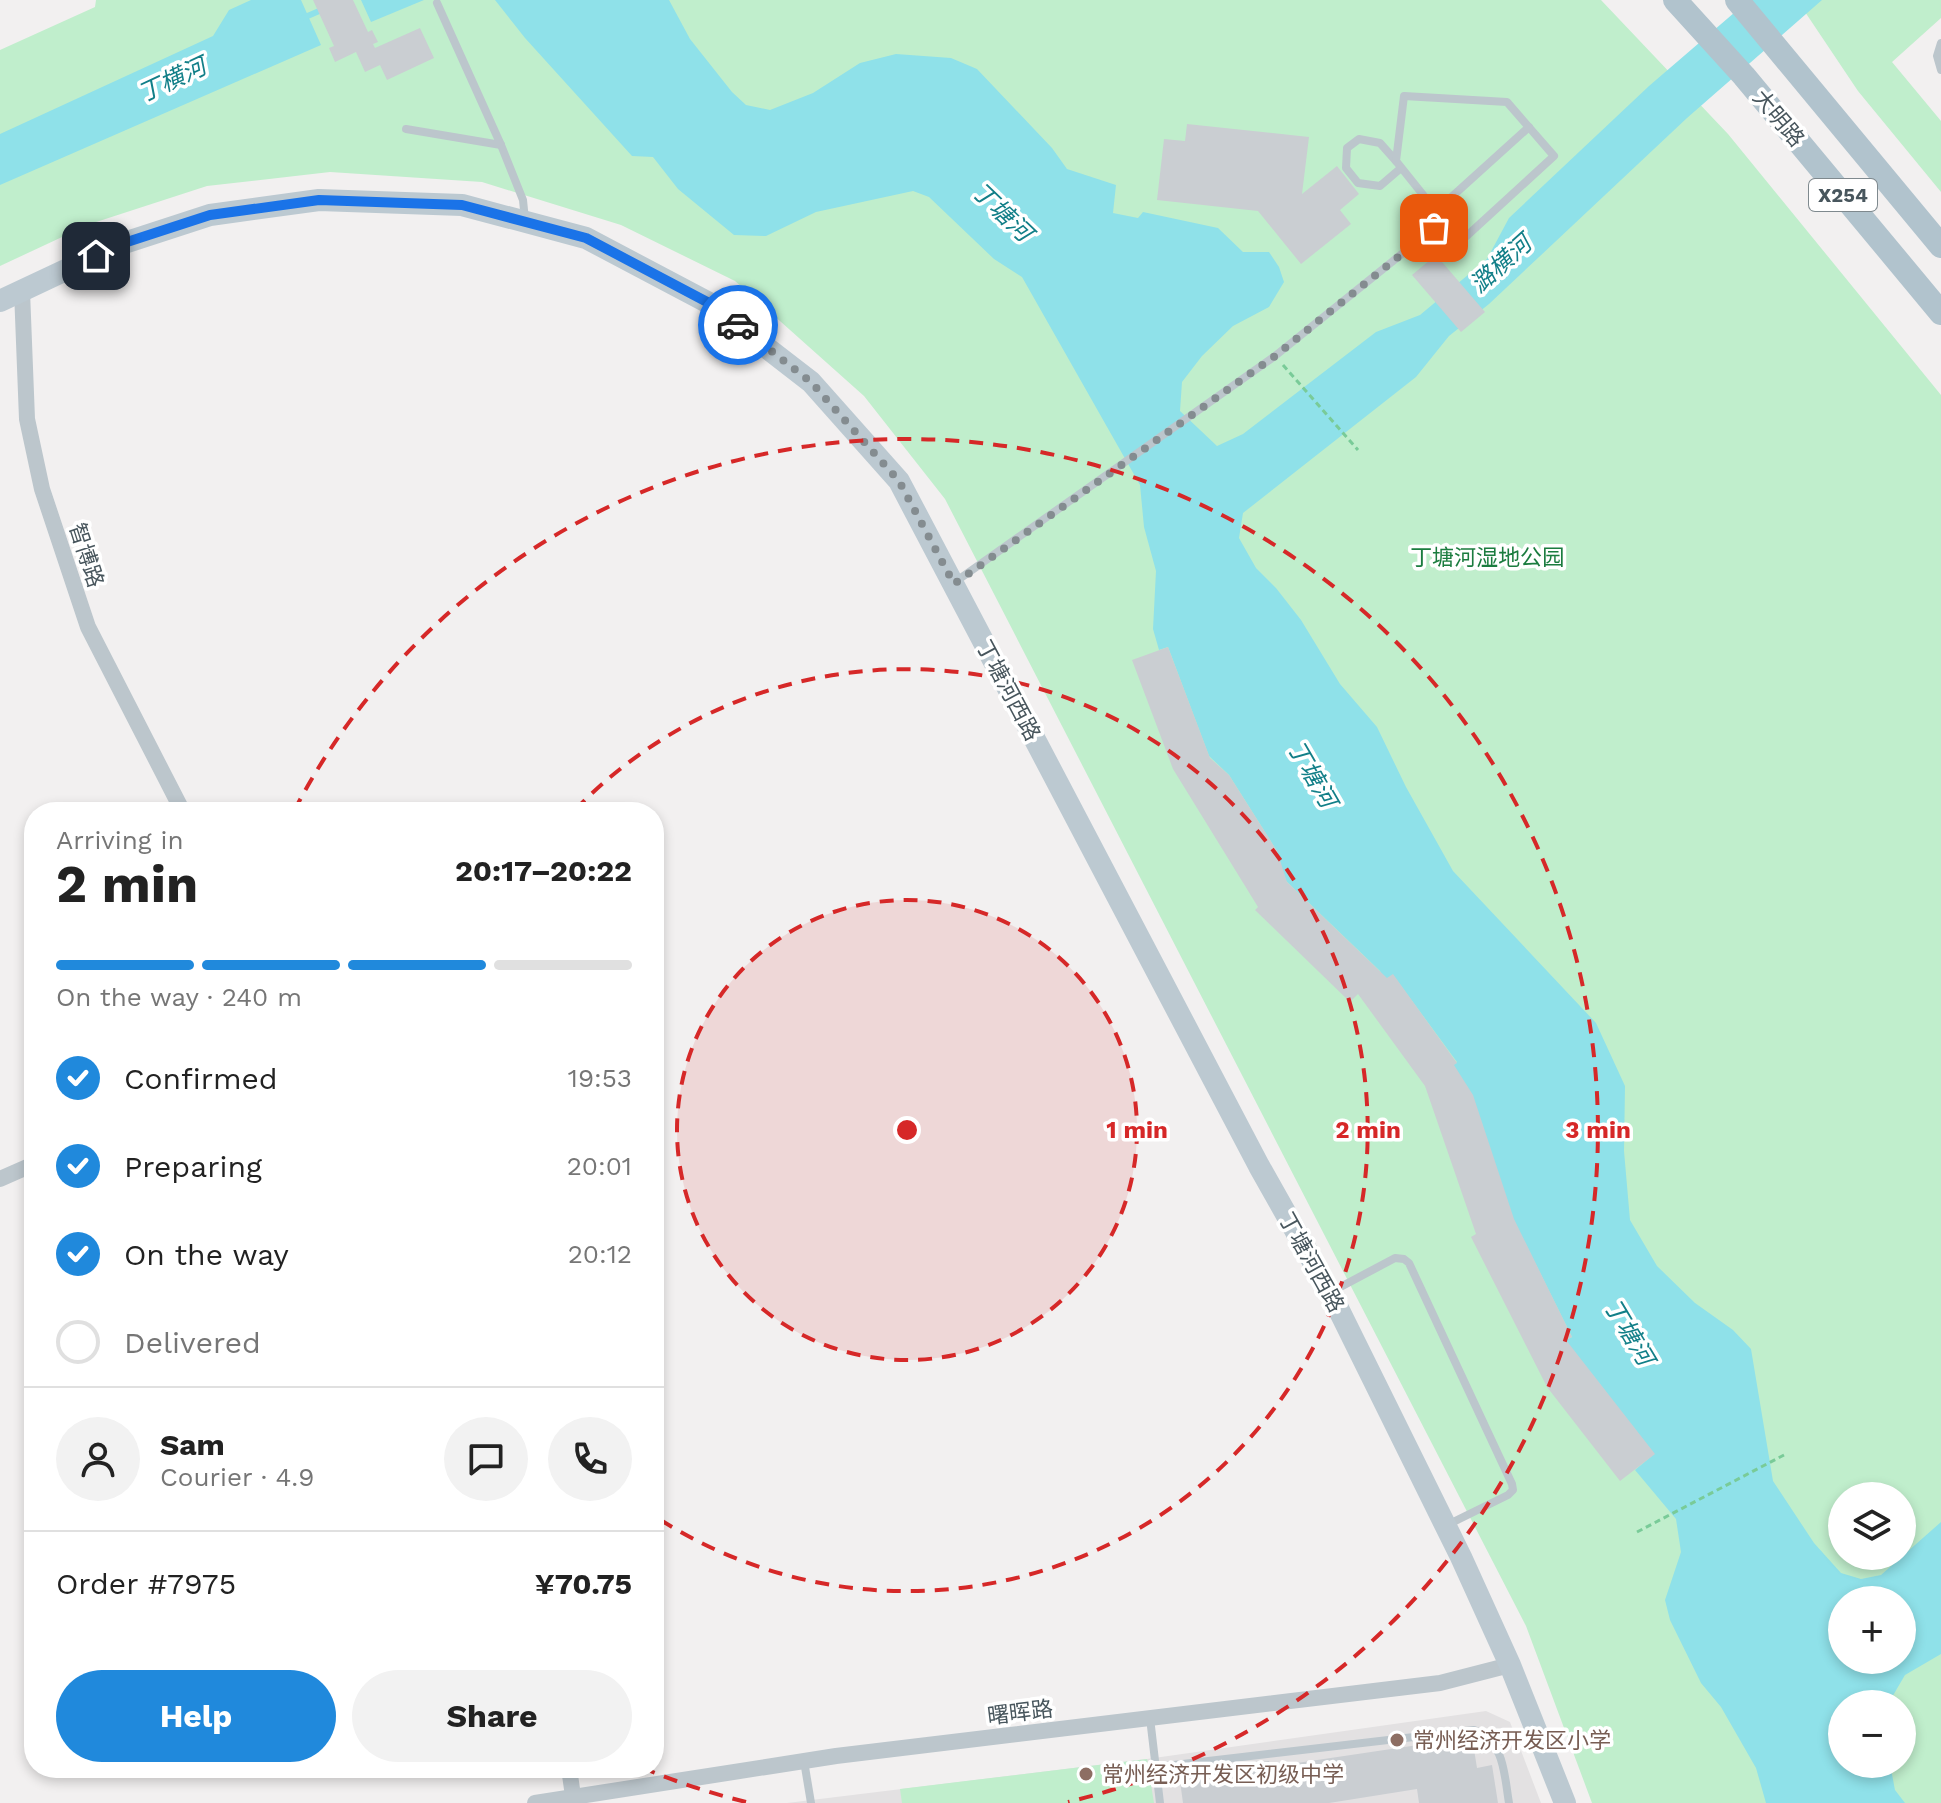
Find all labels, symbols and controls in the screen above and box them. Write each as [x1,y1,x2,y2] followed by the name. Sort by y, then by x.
[133,50,214,108] water label: 丁横河
[1748,85,1809,152] street label: 大明路
[966,177,1040,250] water label: 丁塘河
[1809,179,1877,211] road number: X254
[1400,194,1468,262] pin
[1412,206,1456,250] icon: bag
[62,222,130,290] pin
[1465,227,1540,298] water label: 潞横河
[74,234,118,278] icon: home
[698,285,778,365] courier
[716,303,760,347] icon: car
[64,520,109,590] street label: 智博路
[1410,545,1564,570] park label: 丁塘河湿地公园
[972,636,1045,745] street label: 丁塘河西路
[1282,736,1344,816] water label: 丁塘河
[56,825,184,855] text: Arriving in
[455,853,632,888] text: 20:17–20:22
[56,854,198,915] text: 2 min
[56,982,302,1012] text: On the way · 240 m
[56,1056,100,1100] icon: check
[124,1061,278,1096] text: Confirmed
[568,1063,632,1093] text: 19:53
[893,1116,921,1144] centre of rings
[1106,1116,1168,1144] text: 1 min
[1335,1116,1401,1144] text: 2 min
[1565,1116,1631,1144] text: 3 min
[56,1144,100,1188] icon: check
[124,1149,262,1184] text: Preparing
[567,1151,632,1181] text: 20:01
[1274,1208,1349,1316] street label: 丁塘河西路
[56,1232,100,1276] icon: check
[124,1237,289,1272] text: On the way
[568,1239,632,1269] text: 20:12
[1598,1294,1662,1373] water label: 丁塘河
[124,1325,261,1360] text: Delivered
[56,1417,140,1501] button: person
[444,1417,528,1501] button: chat
[548,1417,632,1501] button: phone
[160,1427,225,1462] text: Sam
[160,1462,314,1492] text: Courier · 4.9
[1828,1482,1916,1778] map controls
[1828,1482,1916,1570] button: layers
[56,1566,236,1601] text: Order #7975
[535,1566,632,1601] text: ¥70.75
[1828,1586,1916,1674] button: +
[56,1670,336,1762] button: Help
[352,1670,632,1762] button: Share
[1828,1690,1916,1778] button: −
[986,1696,1054,1729] street label: 曙晖路
[1413,1728,1611,1753] place label: 常州经济开发区小学
[1388,1731,1406,1749] marker: 常州经济开发区小学
[1102,1762,1344,1787] place label: 常州经济开发区初级中学
[1077,1765,1095,1783] marker: 常州经济开发区初级中学

